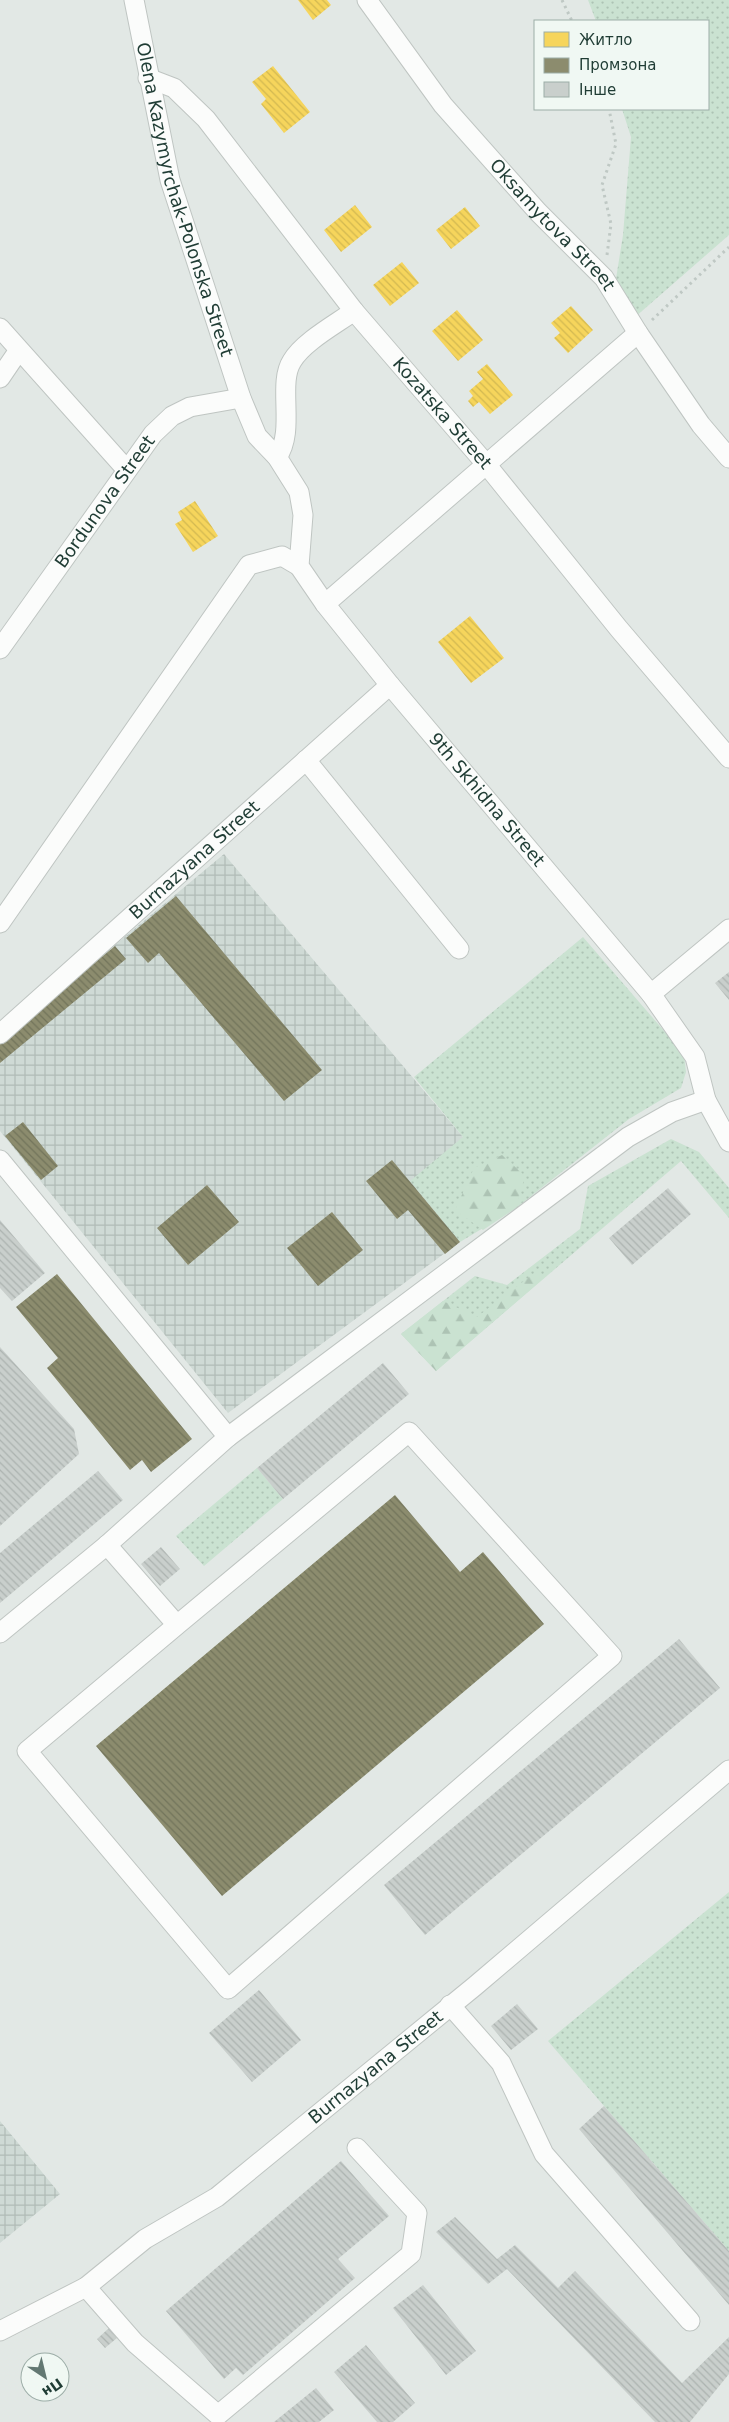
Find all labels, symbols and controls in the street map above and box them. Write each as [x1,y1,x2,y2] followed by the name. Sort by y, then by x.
[534,20,709,110] legend
[579,31,632,49] text: Житло
[133,40,238,359] street label: Olena Kazymyrchak-Polonska Street
[579,56,656,74] text: Промзона
[579,81,616,99] text: Інше
[486,154,620,294] street label: Oksamytova Street
[389,353,497,473] street label: Kozatska Street
[50,431,159,572] street label: Bordunova Street
[425,728,550,870] street label: 9th Skhidna Street
[125,796,264,923] street label: Burnazyana Street
[304,2006,447,2128] street label: Burnazyana Street
[20,2352,70,2402] north arrow
[39,2375,66,2400] text: Пн

